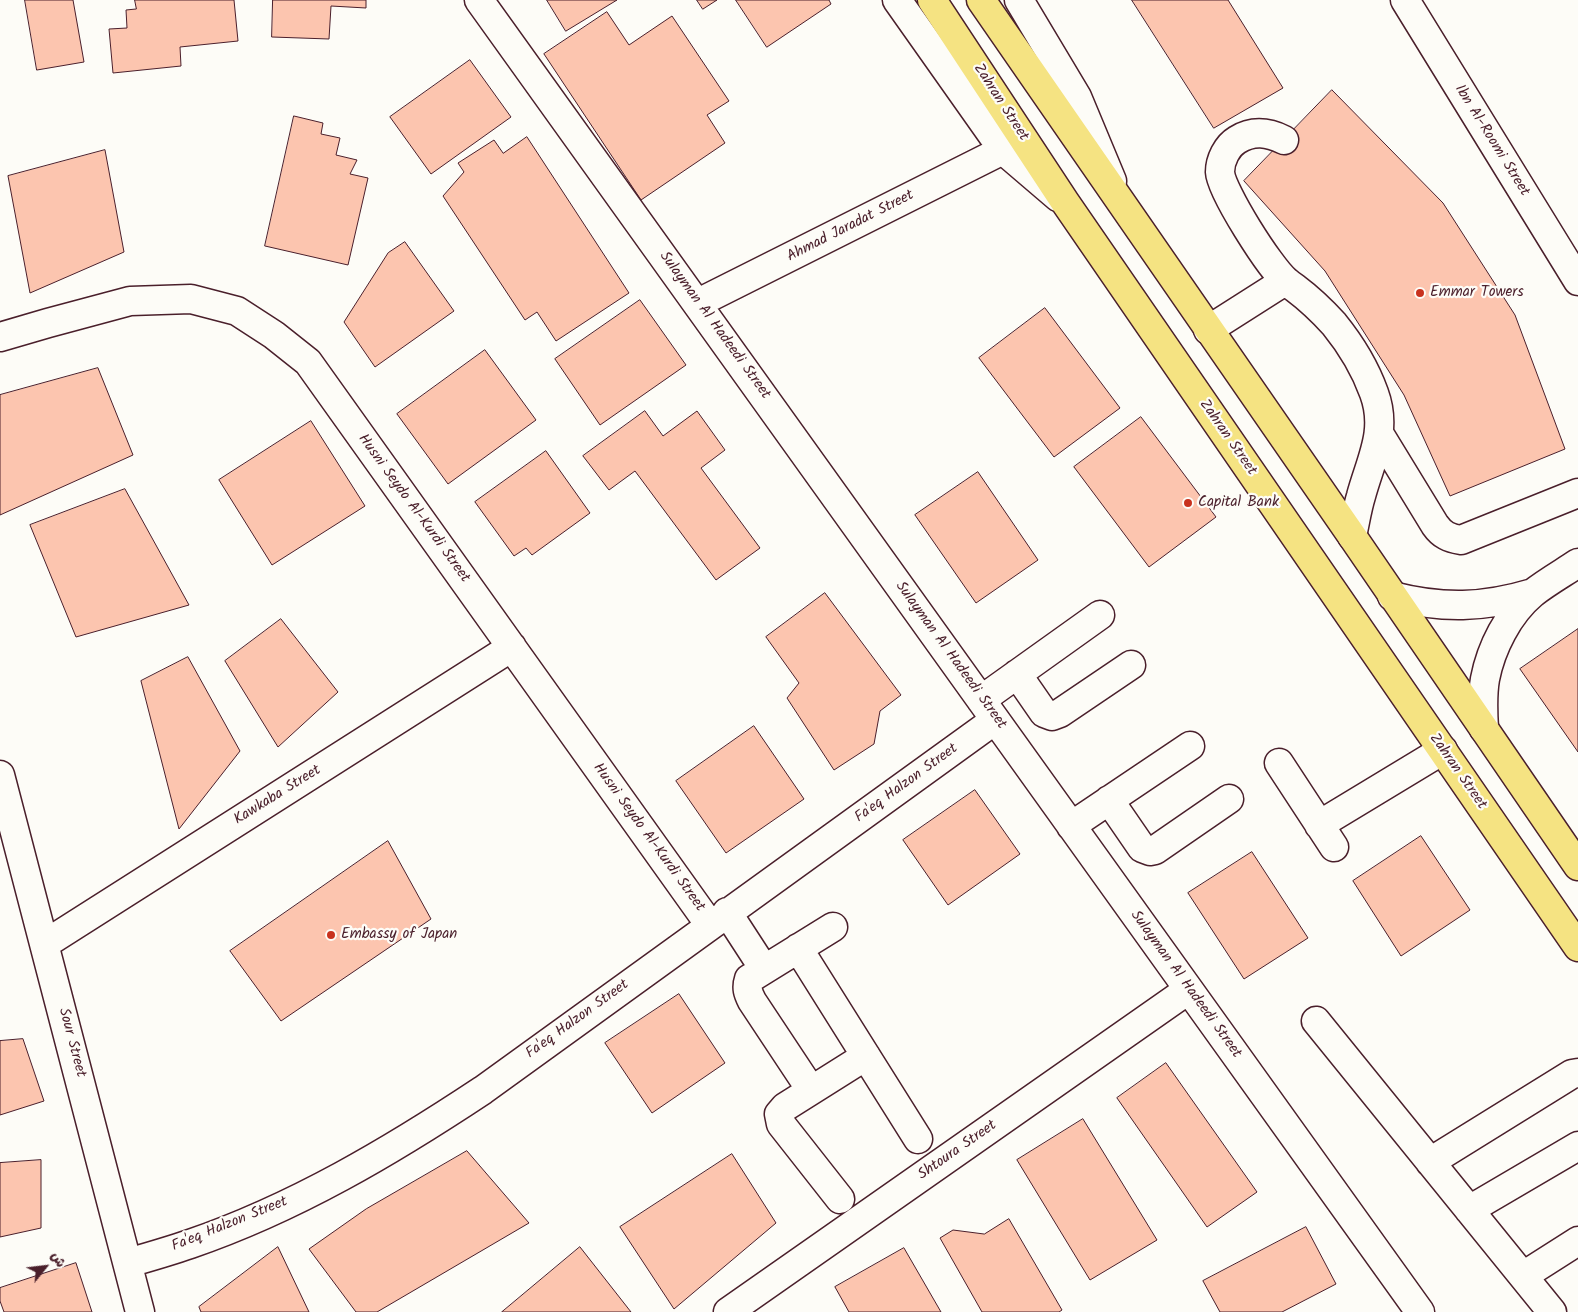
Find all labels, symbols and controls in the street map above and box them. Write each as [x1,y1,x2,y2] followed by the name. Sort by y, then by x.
[968,61,1032,145] street label: Zahran Street
[1449,82,1533,200] street label: Ibn Al-Roomi Street
[785,187,917,267] street label: Ahmad Jaradat Street
[654,249,774,403] street label: Sulayman Al Hadeedi Street
[1430,284,1524,302] place label: Emmar Towers
[1414,287,1426,299] marker: Emmar Towers
[1194,397,1260,479] street label: Zahran Street
[353,431,473,587] street label: Husni Seydo Al-Kurdi Street
[1198,494,1279,512] place label: Capital Bank
[1182,497,1194,509] marker: Capital Bank
[890,579,1010,733] street label: Sulayman Al Hadeedi Street
[1424,731,1490,813] street label: Zahran Street
[852,741,962,827] street label: Fa'eq Halzon Street
[588,760,708,916] street label: Husni Seydo Al-Kurdi Street
[231,762,325,830] street label: Kawkaba Street
[1125,908,1245,1062] street label: Sulayman Al Hadeedi Street
[341,926,457,944] place label: Embassy of Japan
[325,929,337,941] marker: Embassy of Japan
[523,977,633,1063] street label: Fa'eq Halzon Street
[53,1006,89,1080] street label: Sour Street
[915,1117,1001,1185] street label: Shtoura Street
[170,1194,290,1256] street label: Fa'eq Halzon Street
[20,1242,70,1292] north arrow
[45,1248,71,1272] text: ش

